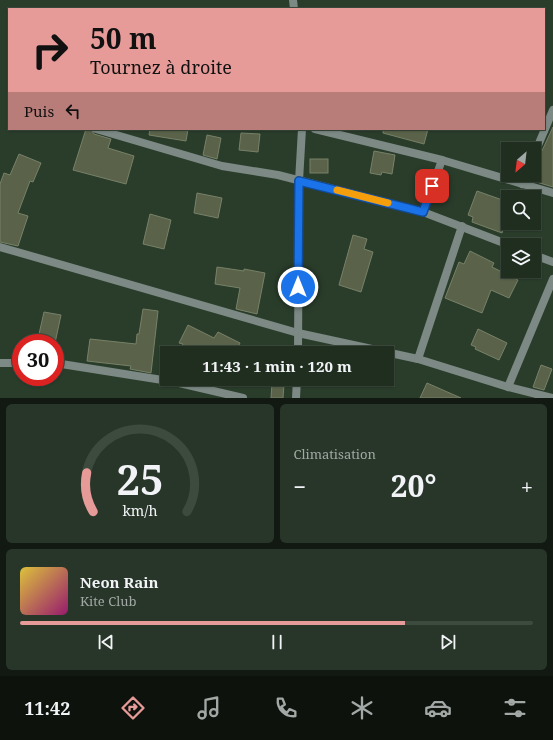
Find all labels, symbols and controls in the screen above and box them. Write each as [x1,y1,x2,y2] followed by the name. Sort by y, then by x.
[90,19,157,57] text: 50 m
[24,24,76,76] icon: right
[90,55,232,79] text: Tournez à droite
[62,100,84,122] icon: left
[24,101,54,121] text: Puis
[501,142,541,182] north arrow
[501,142,541,278] map controls
[415,169,449,203] pin
[421,175,443,197] icon: arrive
[501,190,541,230] button: search
[501,238,541,278] button: layers
[277,266,319,308] position arrow
[12,334,64,386] speed limit sign: 30
[202,356,352,376] text: 11:43 · 1 min · 120 m
[294,445,376,463] text: Climatisation
[116,450,163,506] text: 25
[391,465,436,506] text: 20°
[294,471,306,501] text: −
[521,471,533,501] text: +
[122,500,157,519] text: km/h
[80,572,158,592] text: Neon Rain
[80,592,136,610] text: Kite Club
[95,631,117,653] icon: previous
[266,631,288,653] icon: pause
[437,631,459,653] icon: next
[119,694,147,722] icon: directions
[195,694,223,722] icon: music
[272,694,300,722] icon: phone
[348,694,376,722] icon: climate
[424,694,452,722] icon: car
[501,694,529,722] icon: filters
[24,696,70,720] text: 11:42

